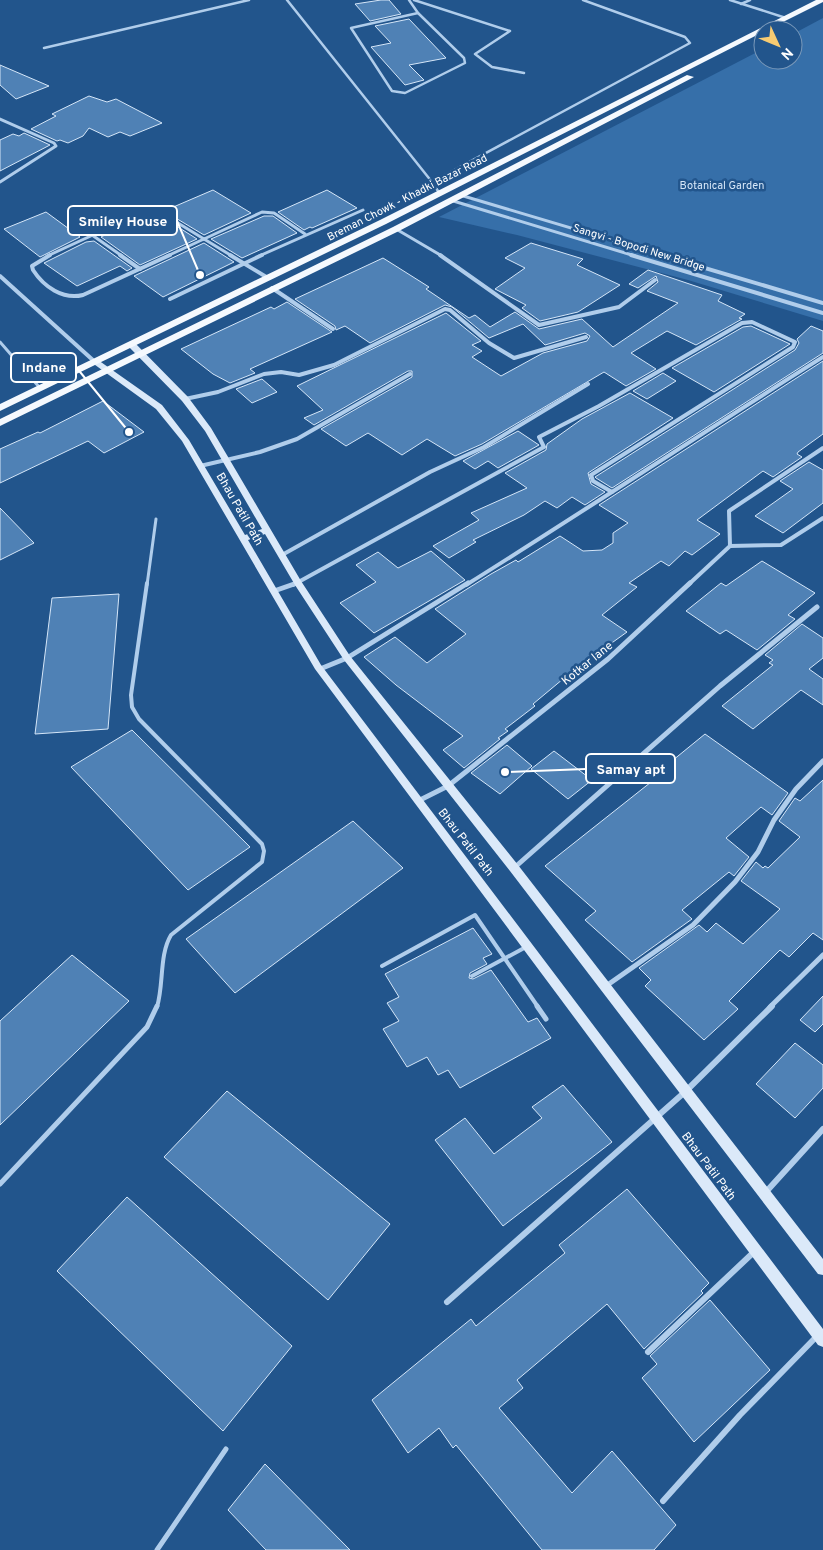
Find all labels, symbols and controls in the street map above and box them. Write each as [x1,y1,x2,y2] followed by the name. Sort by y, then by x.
[753,20,803,70] north arrow
[777,43,796,63] text: N
[325,151,490,245] street label: Breman Chowk - Khadki Bazar Road
[680,179,764,193] park label: Botanical Garden
[68,206,177,235] callout: Smiley House
[79,214,168,231] text: Smiley House
[571,221,707,275] street label: Sangvi - Bopodi New Bridge
[11,353,76,382] callout: Indane
[22,360,66,377] text: Indane
[212,470,267,549] street label: Bhau Patil Path
[559,638,617,689] street label: Kotkar lane
[586,754,675,783] callout: Samay apt
[596,762,666,779] text: Samay apt
[434,805,497,880] street label: Bhau Patil Path
[677,1129,739,1204] street label: Bhau Patil Path

